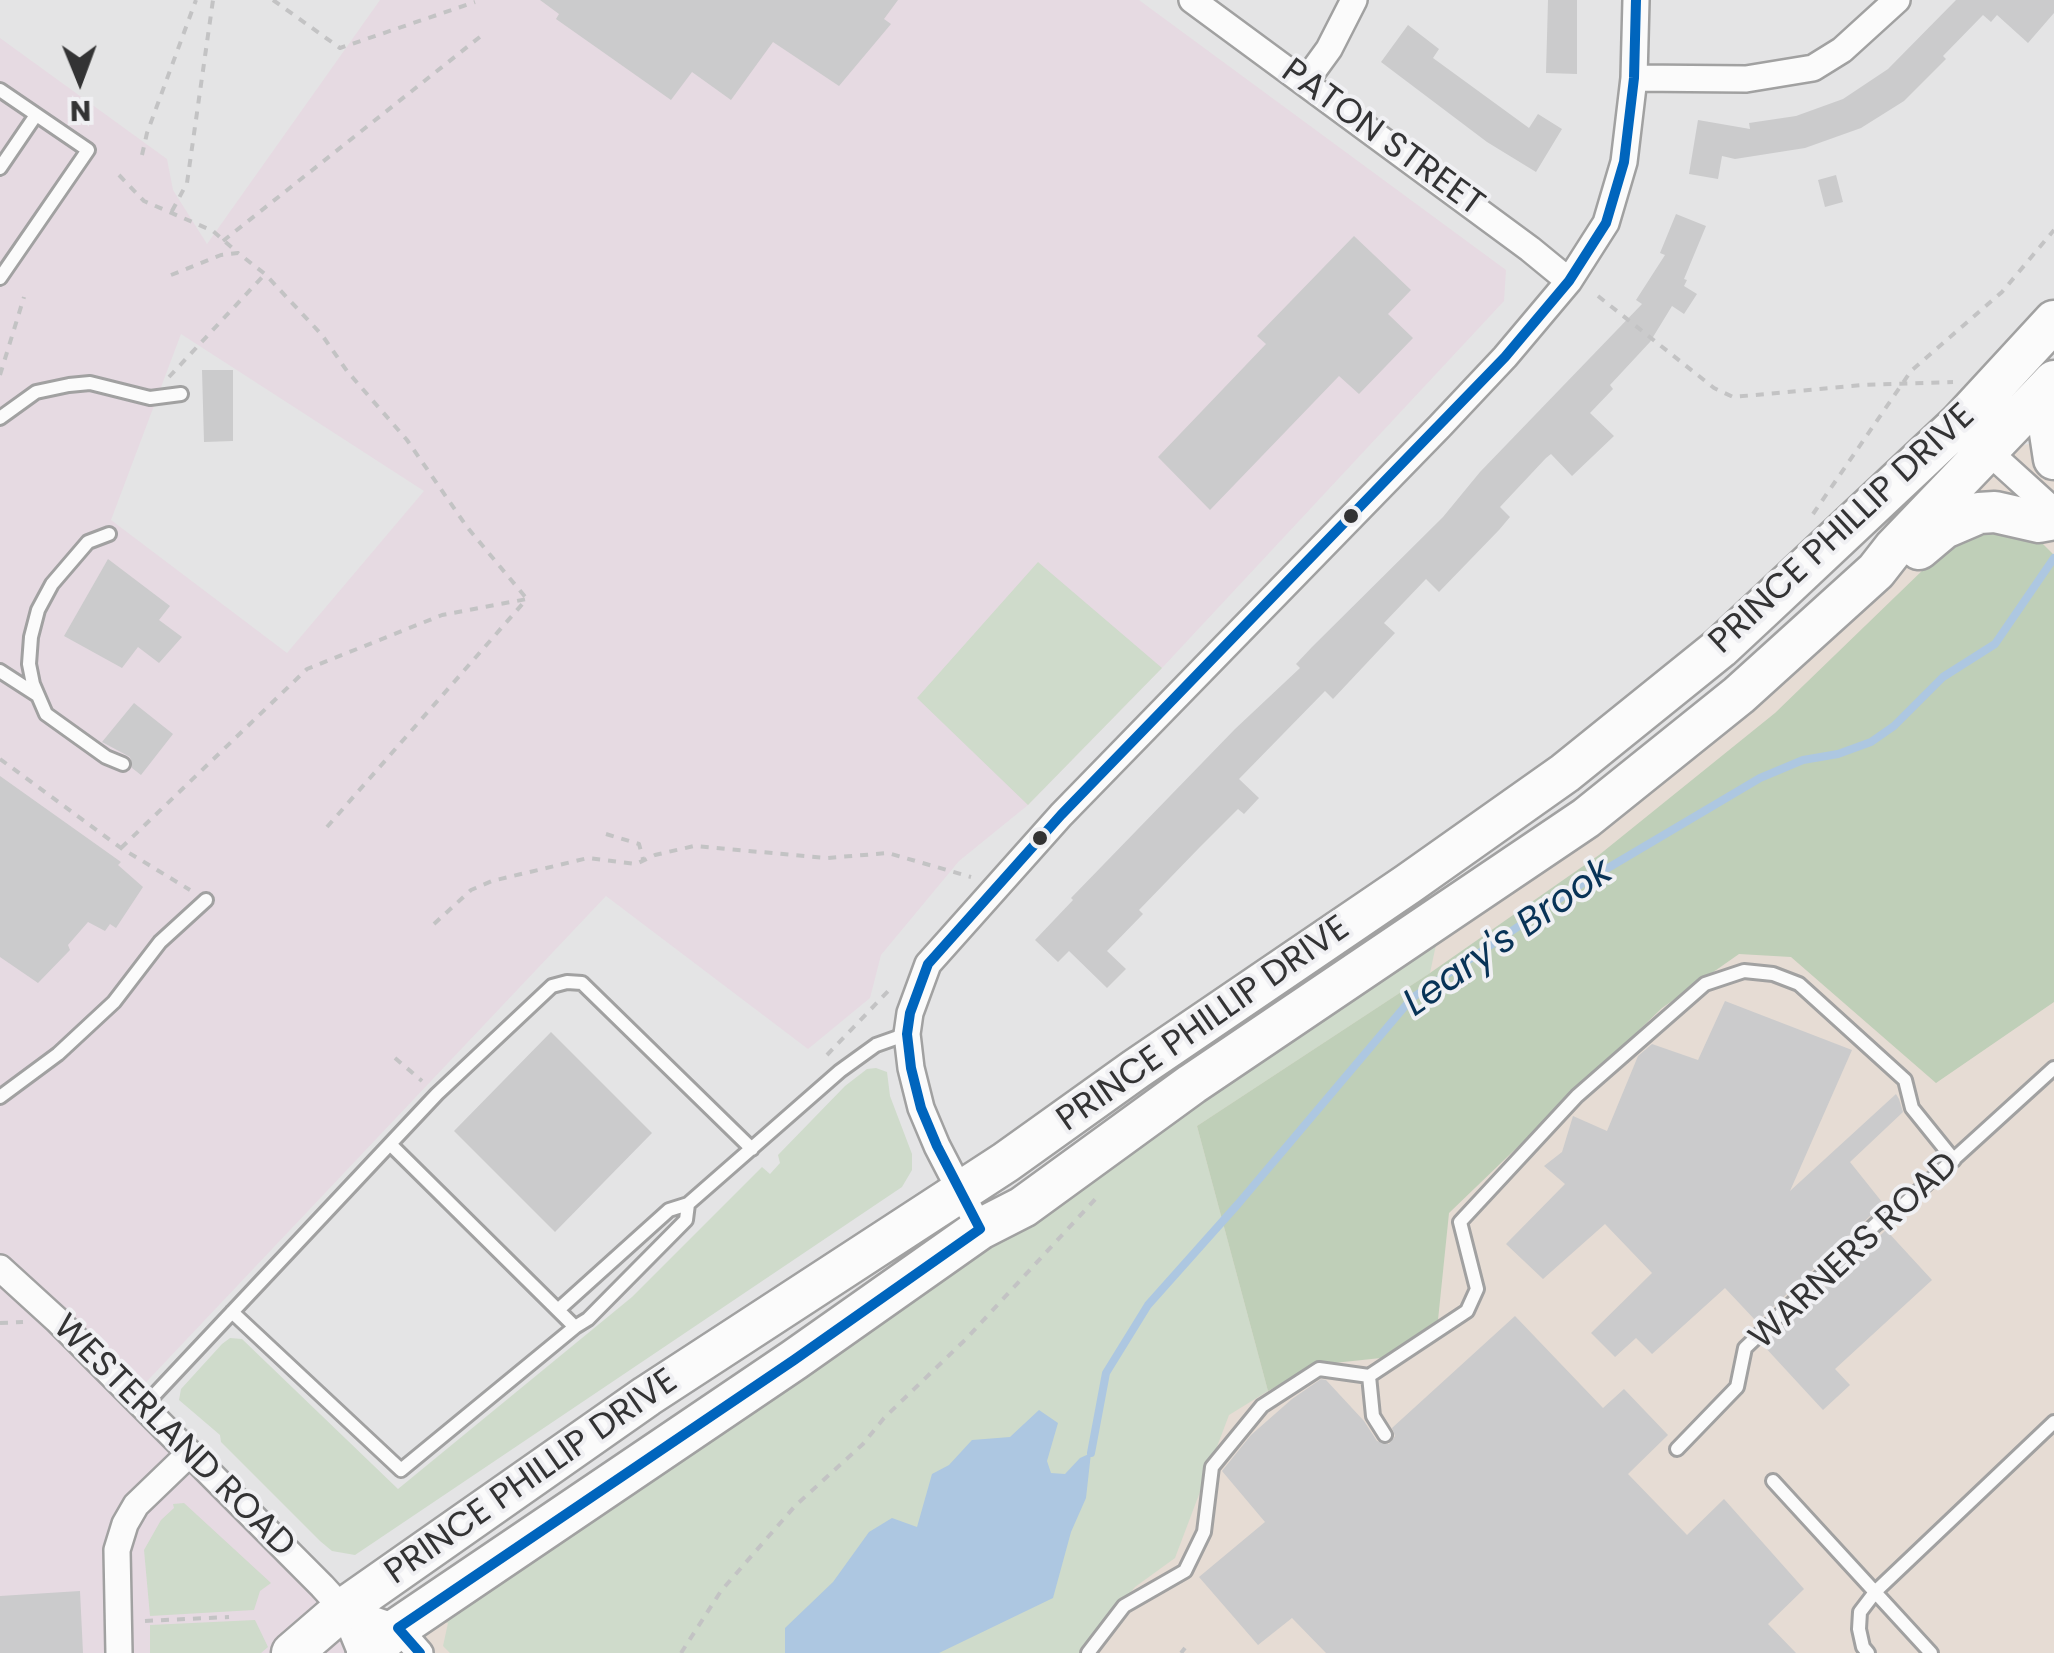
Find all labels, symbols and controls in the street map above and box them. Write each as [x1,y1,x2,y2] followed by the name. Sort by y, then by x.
[30,30,130,130] north arrow
[1273,52,1491,226] street label: PATON STREET
[70,91,91,130] text: N
[1702,396,1984,664] street label: PRINCE PHILLIP DRIVE
[1341,506,1361,526] unlabelled marker
[1030,828,1050,848] unlabelled marker
[1396,850,1622,1028] water label: Leary's Brook
[1050,908,1358,1142] street label: PRINCE PHILLIP DRIVE
[1742,1145,1968,1359] street label: WARNERS ROAD
[43,1307,303,1567] street label: WESTERLAND ROAD
[378,1361,686,1595] street label: PRINCE PHILLIP DRIVE

